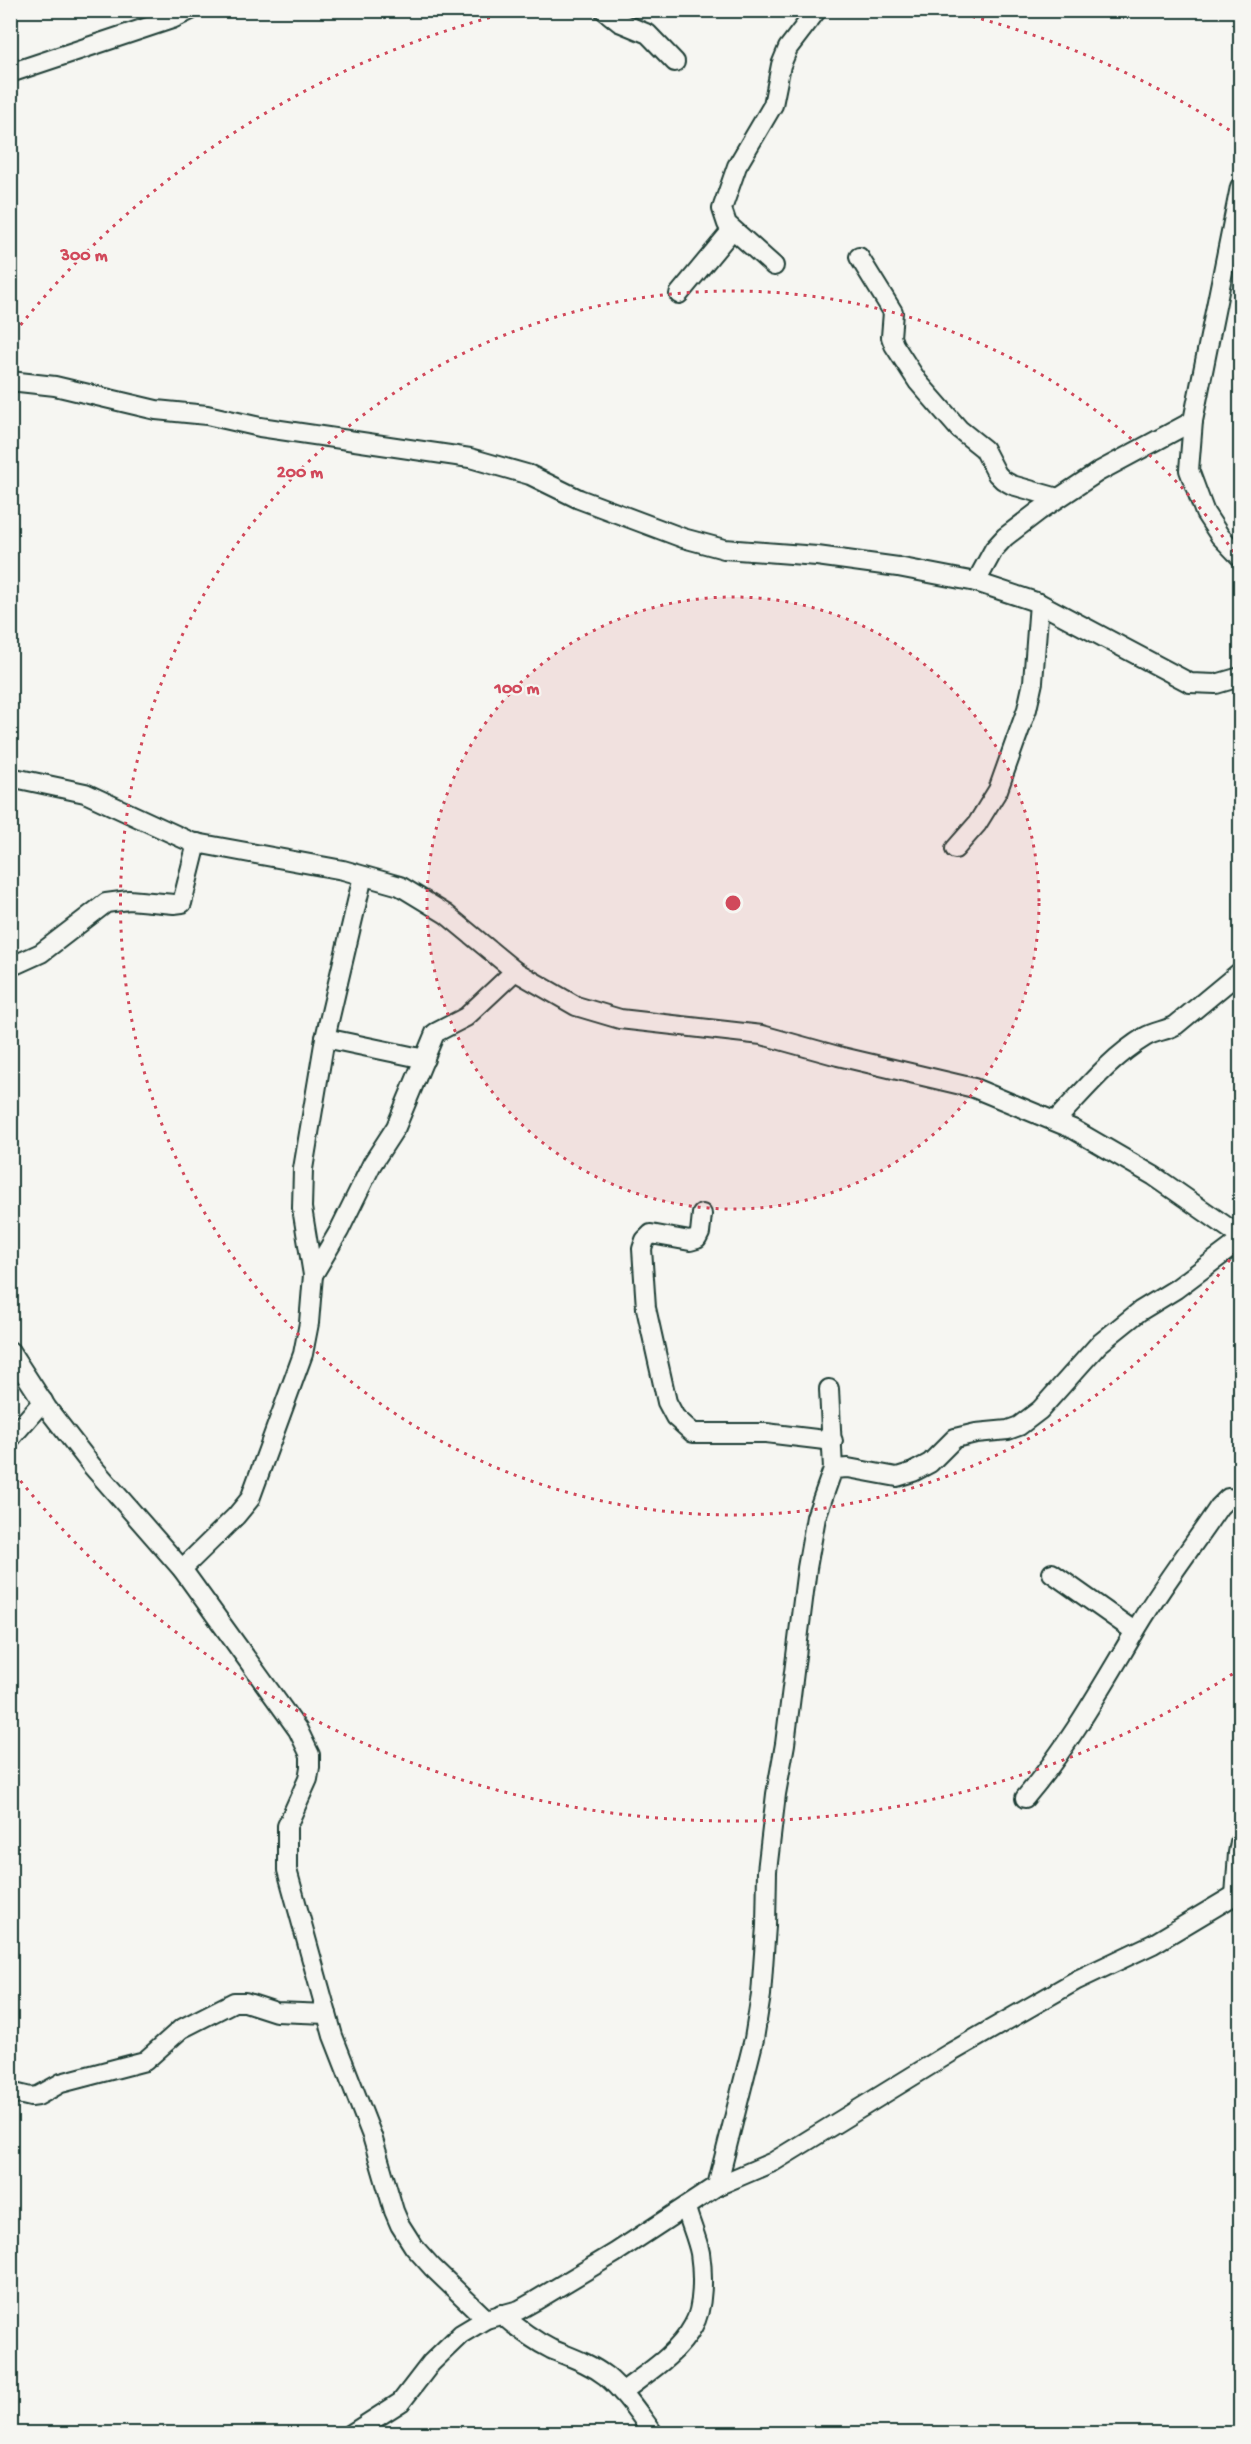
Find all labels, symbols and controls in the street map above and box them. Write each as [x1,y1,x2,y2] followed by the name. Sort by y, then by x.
[60,246,108,267] text: 300 m
[277,463,323,484] text: 200 m
[494,679,540,700] text: 100 m
[723,893,743,913] centre of rings

